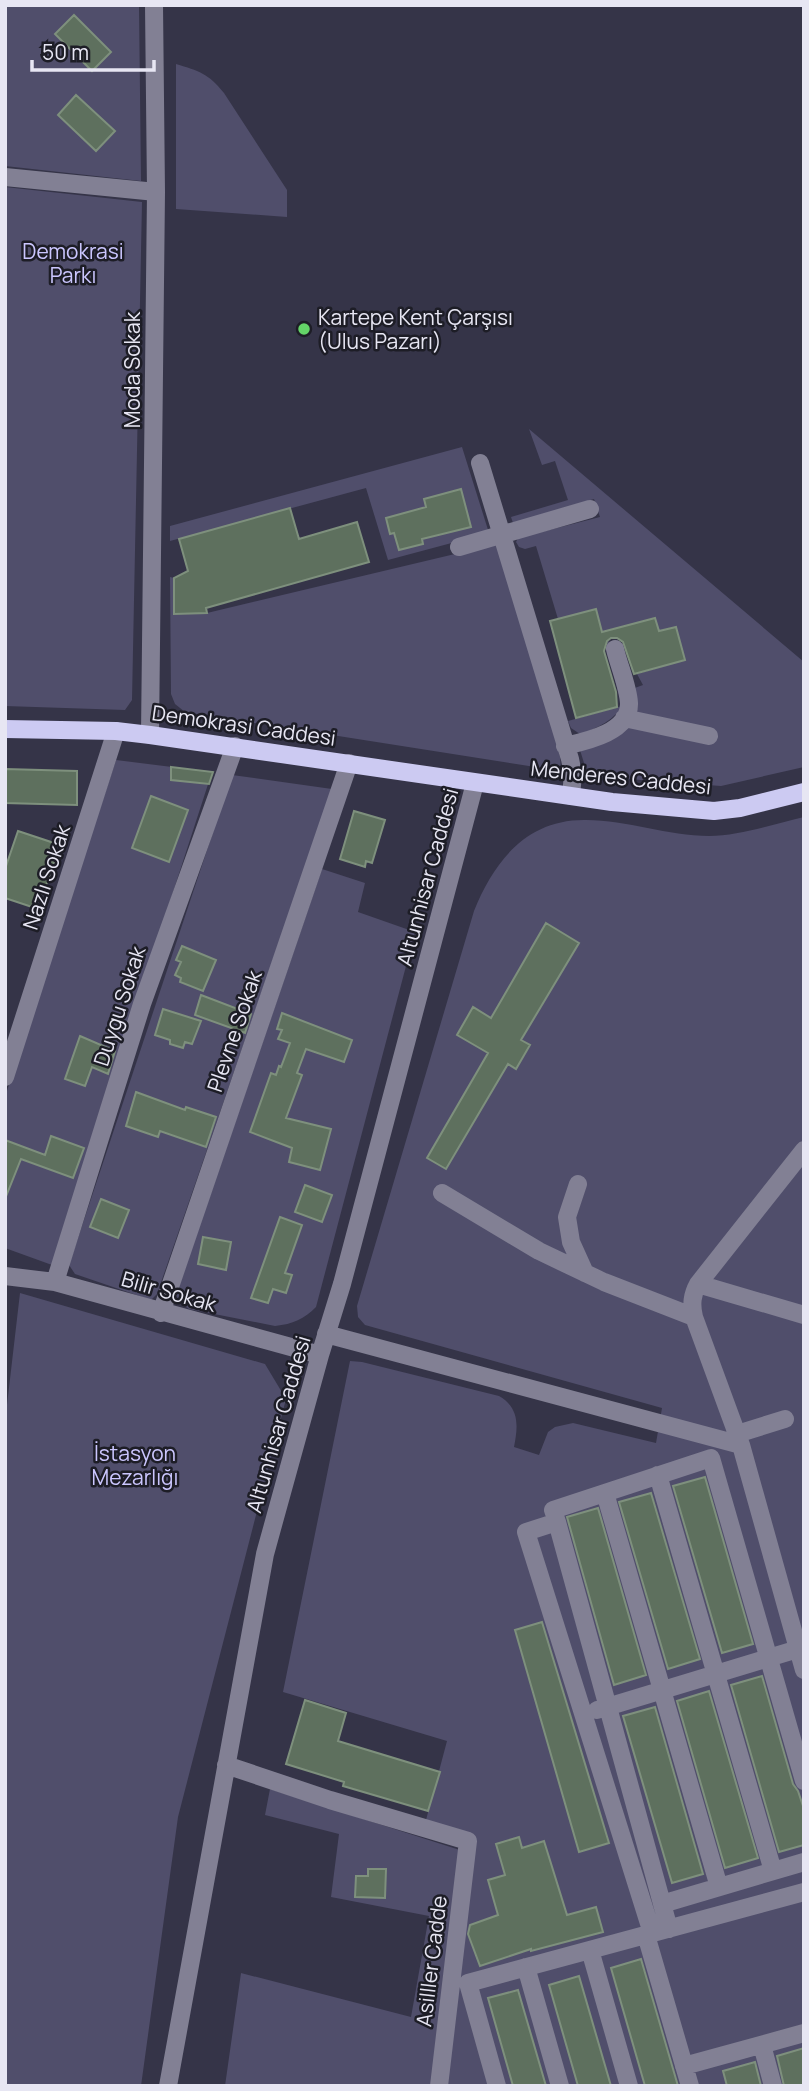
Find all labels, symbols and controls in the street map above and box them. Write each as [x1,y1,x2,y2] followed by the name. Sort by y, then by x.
[32,28,154,72] scale bar
[42,38,89,66] text: 50 m
[22,237,124,289] park label: Demokrasi Parkı
[318,303,513,355] place label: Kartepe Kent Çarşısı (Ulus Pazarı)
[118,311,146,428] street label: Moda Sokak
[296,321,312,337] marker: Kartepe Kent Çarşısı (Ulus Pazarı)
[150,698,338,752] street label: Demokrasi Caddesi
[529,754,713,800] street label: Menderes Caddesi
[390,785,464,969] street label: Altunhisar Caddesi
[16,820,76,933] street label: Nazlı Sokak
[86,942,152,1069] street label: Duygu Sokak
[200,966,268,1096] street label: Plevne Sokak
[118,1264,220,1318] street label: Bilir Sokak
[239,1332,317,1516] street label: Altunhisar Caddesi
[92,1439,178,1491] park label: İstasyon Mezarlığı
[409,1894,453,2028] street label: Asilller Cadde

